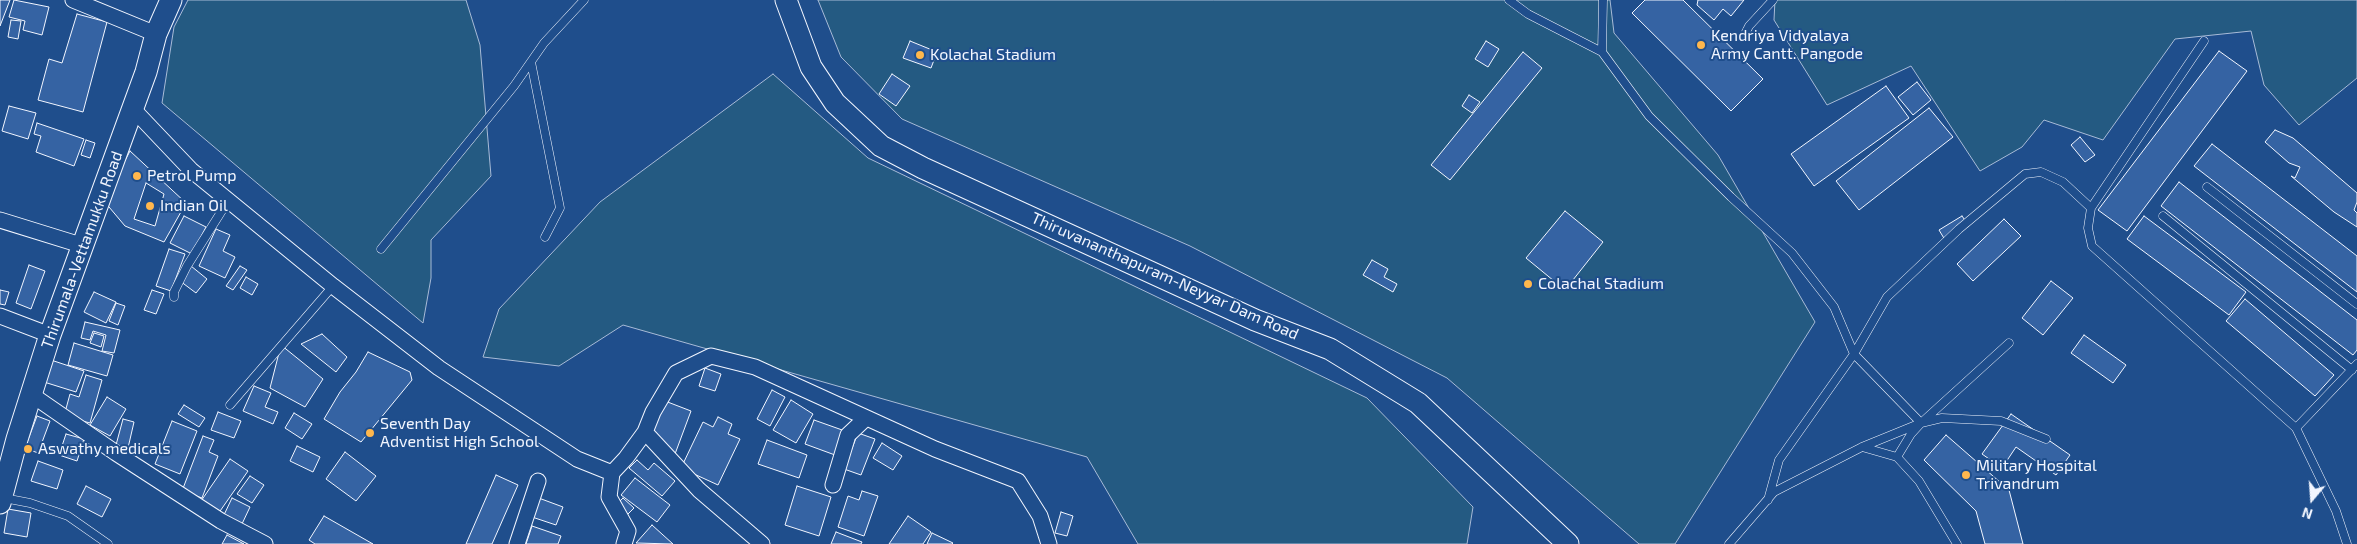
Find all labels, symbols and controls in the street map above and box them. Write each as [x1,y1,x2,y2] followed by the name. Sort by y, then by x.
[1711,26,1863,64] place label: Kendriya Vidyalaya Army Cantt. Pangode
[1695,39,1707,51] marker: Kendriya Vidyalaya Army Cantt. Pangode
[930,45,1056,65] place label: Kolachal Stadium
[914,49,926,61] marker: Kolachal Stadium
[37,149,127,351] street label: Thirumala-Vettamukku Road
[147,166,237,186] place label: Petrol Pump
[131,170,143,182] marker: Petrol Pump
[160,196,228,216] place label: Indian Oil
[144,200,156,212] marker: Indian Oil
[1028,208,1302,344] street label: Thiruvananthapuram-Neyyar Dam Road
[1538,274,1664,294] place label: Colachal Stadium
[1522,278,1534,290] marker: Colachal Stadium
[380,414,539,452] place label: Seventh Day Adventist High School
[364,427,376,439] marker: Seventh Day Adventist High School
[38,439,171,459] place label: Aswathy medicals
[22,443,34,455] marker: Aswathy medicals
[1976,456,2097,494] place label: Military Hospital Trivandrum
[1960,469,1972,481] marker: Military Hospital Trivandrum
[2287,474,2337,524] north arrow
[2300,504,2315,523] text: N

